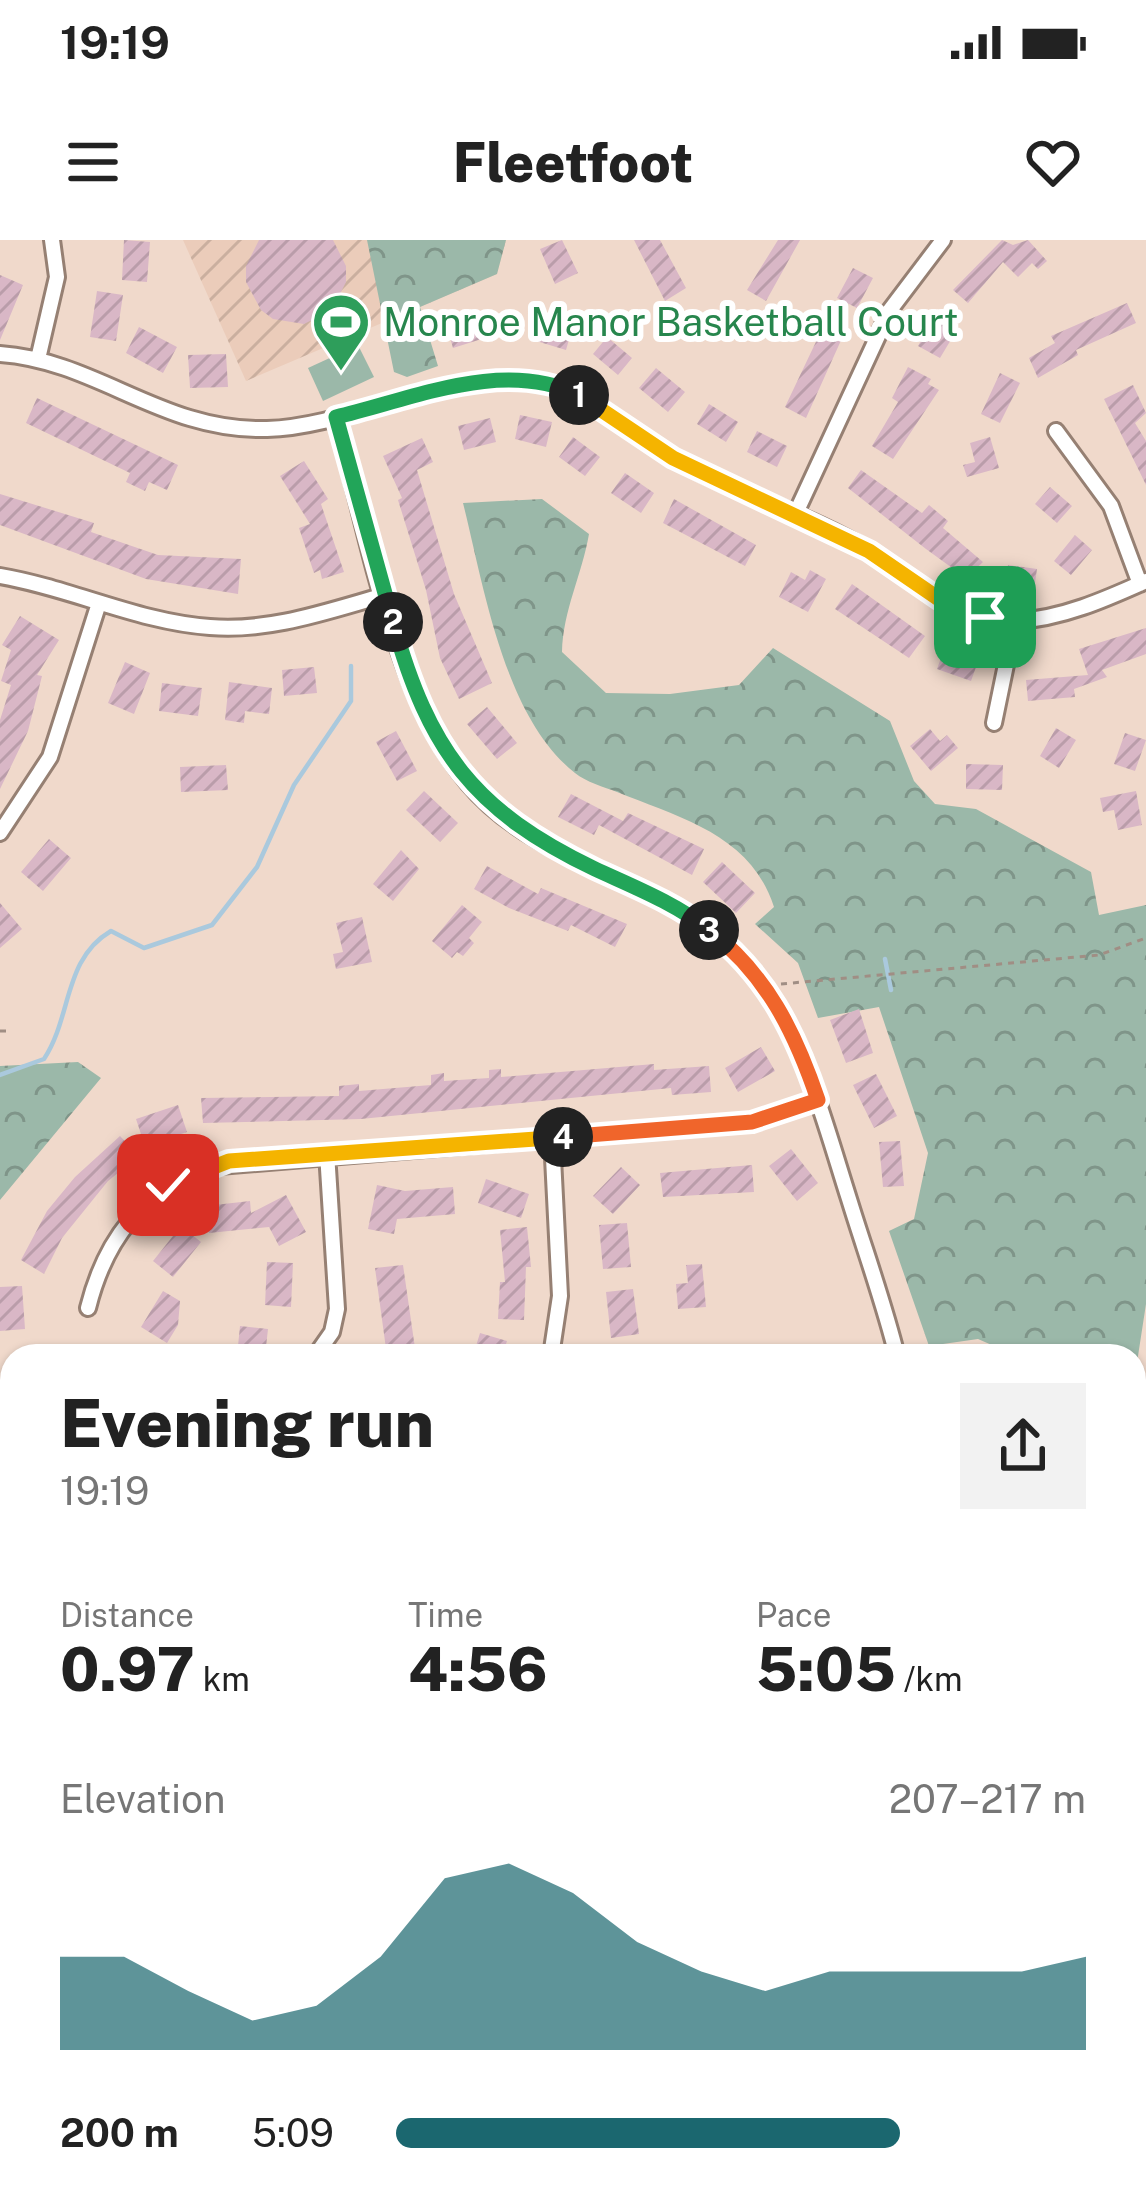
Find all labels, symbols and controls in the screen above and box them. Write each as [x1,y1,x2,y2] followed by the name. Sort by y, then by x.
[60,16,170,69] text: 19:19
[60,129,126,195] icon: menu
[1020,129,1086,195] icon: heart
[453,131,693,194] text: Fleetfoot
[310,291,372,373] sports icon: Monroe Manor Basketball Court
[383,299,959,345] place label: Monroe Manor Basketball Court
[549,365,609,425] pin: 1
[572,376,586,414] text: 1
[934,566,1036,668] pin
[952,584,1018,650] icon: arrive
[363,592,423,652] pin: 2
[383,603,403,641] text: 2
[679,900,739,960] pin: 3
[698,911,720,949] text: 3
[533,1107,593,1167] pin: 4
[552,1118,574,1156] text: 4
[117,1134,219,1236] pin
[135,1152,201,1218] icon: check
[960,1383,1086,1509] button: share
[60,1384,434,1462] text: Evening run
[60,1468,149,1514] text: 19:19
[60,1596,194,1634] text: Distance
[408,1596,483,1634] text: Time
[756,1596,831,1634] text: Pace
[60,1634,195,1705] text: 0.97
[408,1634,548,1705] text: 4:56
[756,1634,896,1705] text: 5:05
[195,1660,250,1698] text: km
[896,1660,963,1698] text: /km
[60,1776,226,1822] text: Elevation
[889,1776,1086,1822] text: 207–217 m
[60,2110,179,2156] text: 200 m
[252,2110,334,2156] text: 5:09

